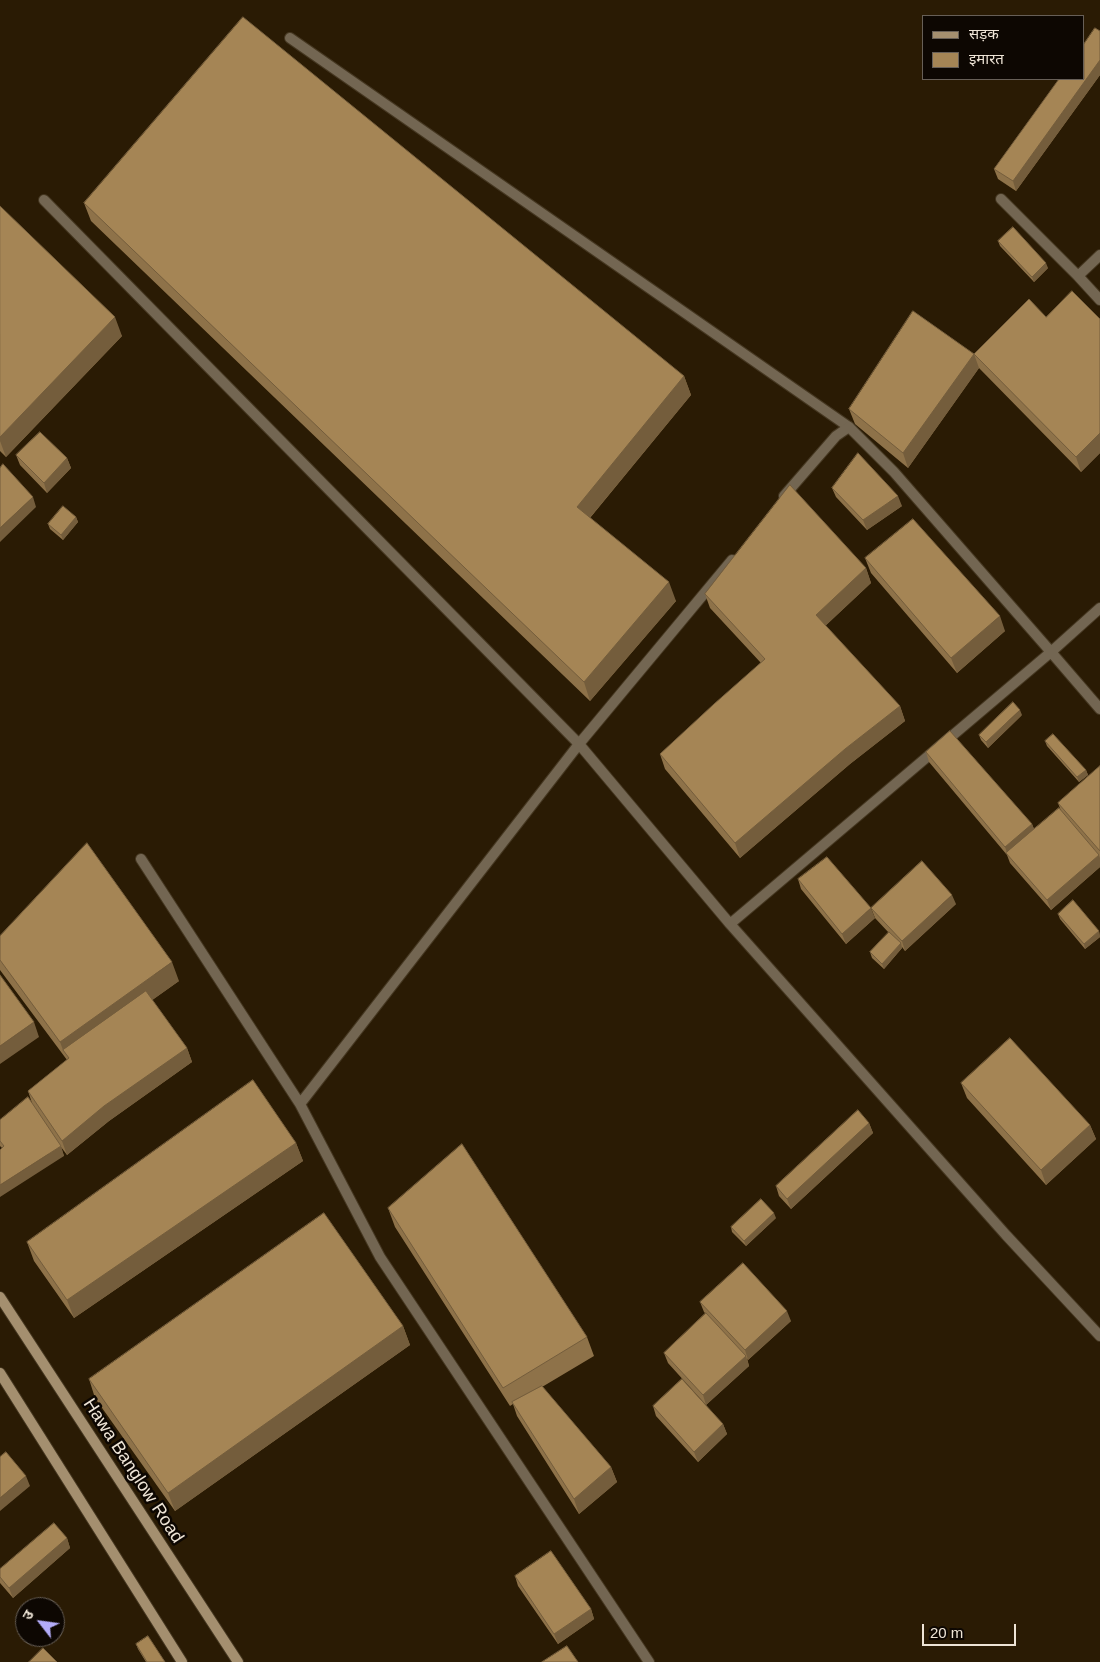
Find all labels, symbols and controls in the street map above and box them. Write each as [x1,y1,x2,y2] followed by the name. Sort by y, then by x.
[922,15,1085,80] legend
[969,25,999,42] text: सड़क
[969,50,1004,67] text: इमारत
[78,1395,188,1547] street label: Hawa Banglow Road
[15,1597,65,1647] north arrow
[19,1607,37,1623] text: उ
[925,1614,1019,1646] scale bar
[930,1624,963,1641] text: 20 m

